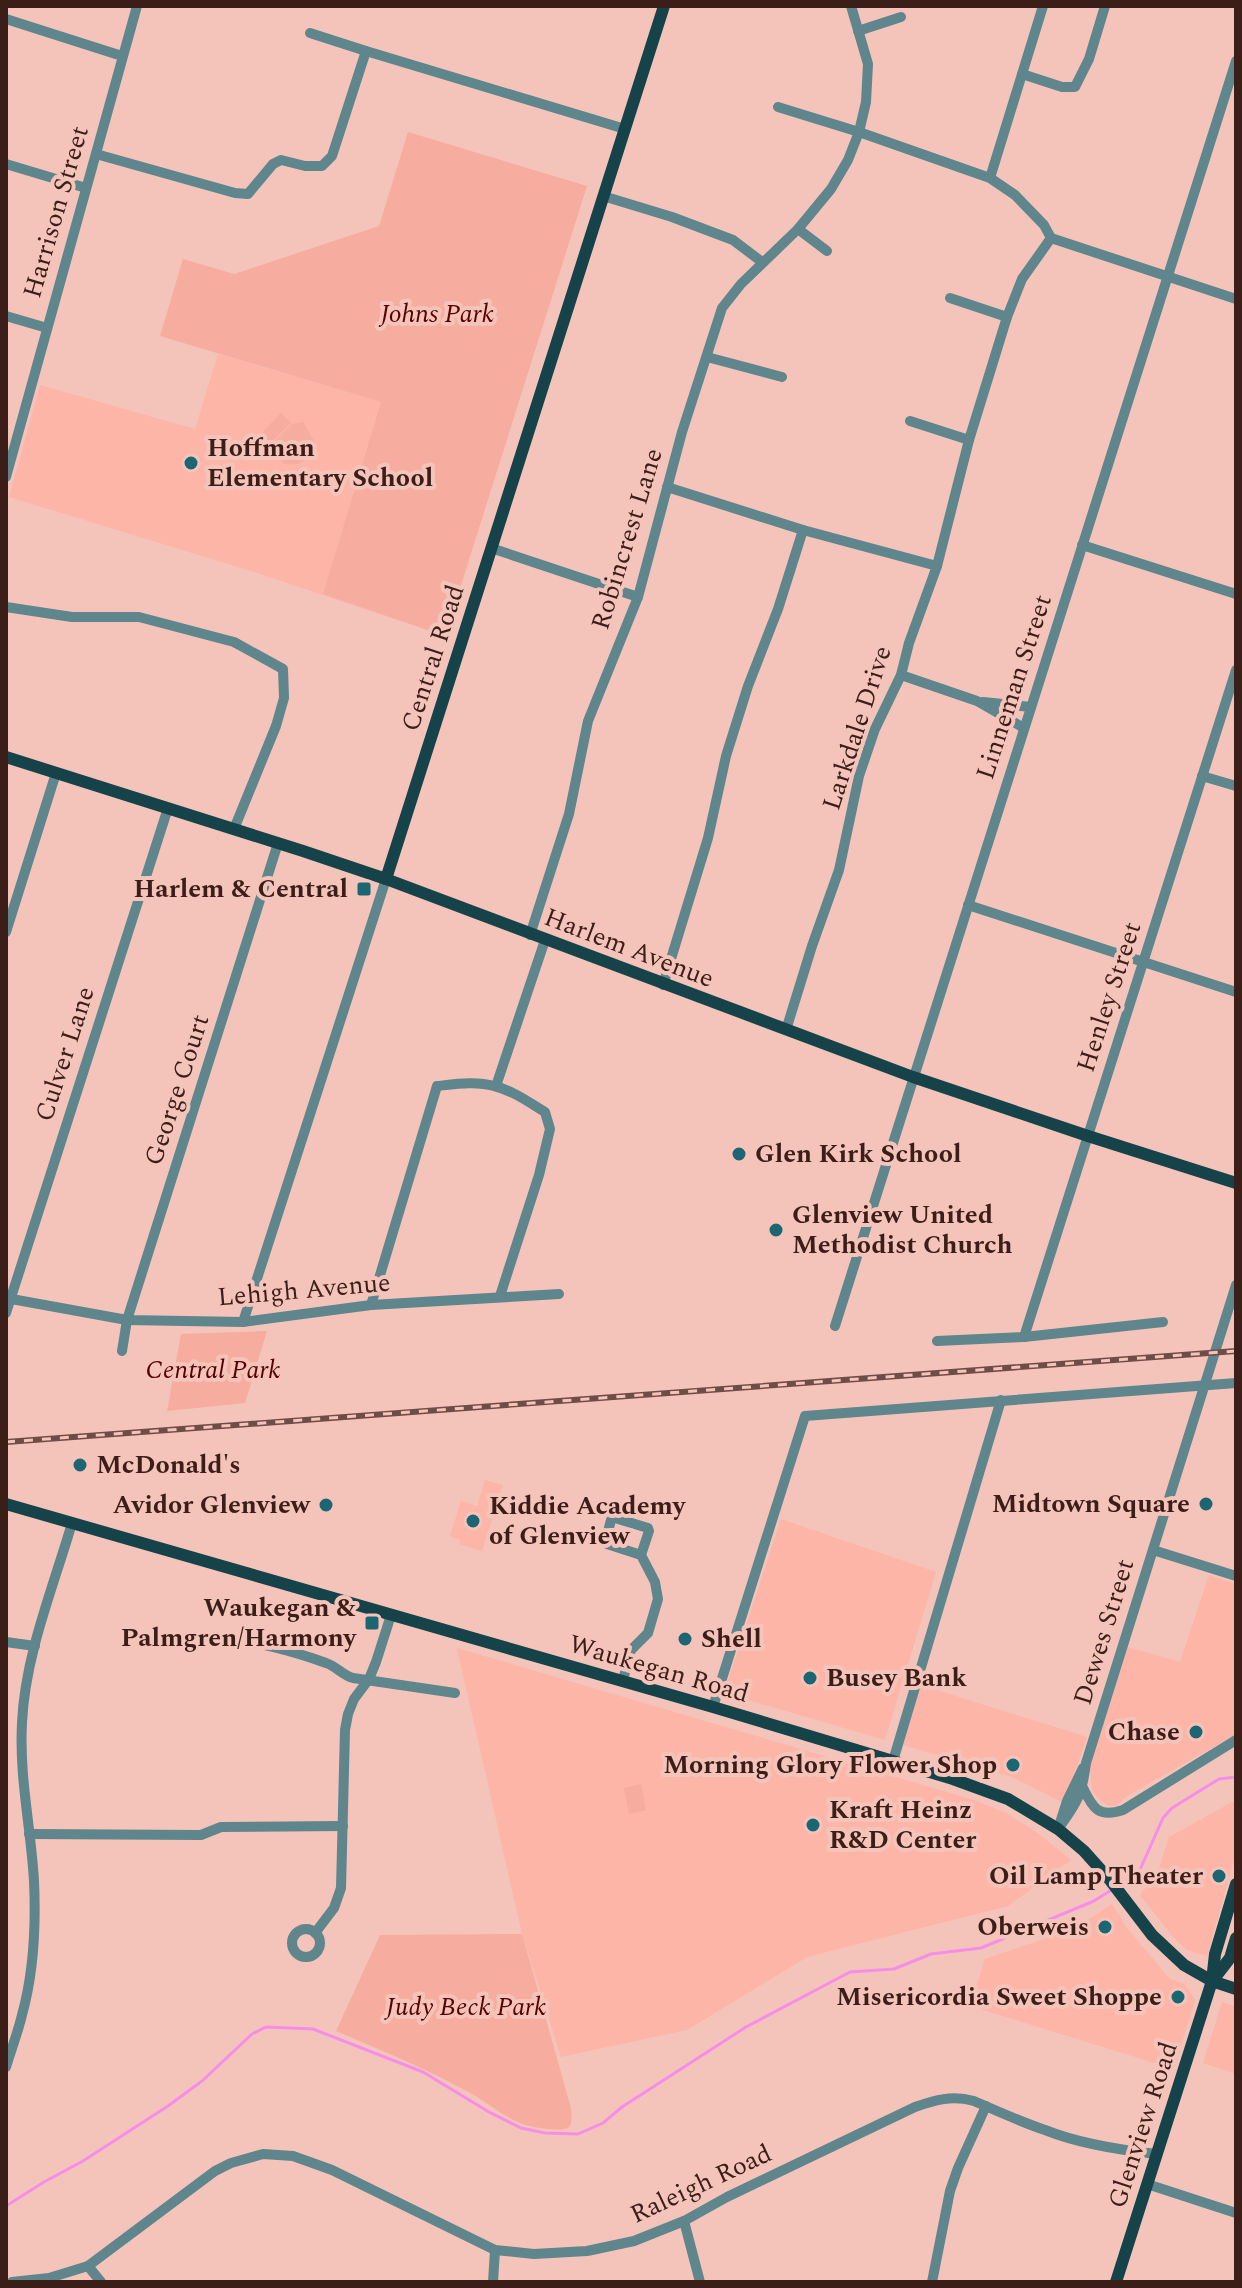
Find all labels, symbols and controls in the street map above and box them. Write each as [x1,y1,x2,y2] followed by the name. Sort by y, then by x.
[12,121,100,303] street label: Harrison Street
[378,294,494,334] park label: Johns Park
[207,428,433,498] place label: Hoffman Elementary School
[580,443,674,635] street label: Robincrest Lane
[182,454,200,472] marker: Hoffman Elementary School
[390,580,476,736] street label: Central Road
[965,589,1063,785] street label: Linneman Street
[812,641,902,815] street label: Larkdale Drive
[134,869,348,909] place label: Harlem & Central
[355,880,373,898] marker: Harlem & Central
[538,897,720,999] street label: Harlem Avenue
[1066,917,1152,1077] street label: Henley Street
[24,981,106,1127] street label: Culver Lane
[134,1009,220,1171] street label: George Court
[755,1134,961,1174] place label: Glen Kirk School
[730,1145,748,1163] marker: Glen Kirk School
[792,1195,1013,1265] place label: Glenview United Methodist Church
[767,1221,785,1239] marker: Glenview United Methodist Church
[216,1263,392,1317] street label: Lehigh Avenue
[145,1350,281,1390] park label: Central Park
[96,1445,241,1485] place label: McDonald's
[71,1456,89,1474] marker: McDonald's
[992,1484,1190,1524] place label: Midtown Square
[113,1485,311,1525] place label: Avidor Glenview
[489,1486,687,1556] place label: Kiddie Academy of Glenview
[1197,1495,1215,1513] marker: Midtown Square
[317,1496,335,1514] marker: Avidor Glenview
[464,1512,482,1530] marker: Kiddie Academy of Glenview
[1063,1554,1145,1710] street label: Dewes Street
[121,1588,358,1658] place label: Waukegan & Palmgren/Harmony
[363,1614,381,1632] marker: Waukegan & Palmgren/Harmony
[701,1619,762,1659] place label: Shell
[564,1624,754,1714] street label: Waukegan Road
[676,1630,694,1648] marker: Shell
[826,1658,967,1698] place label: Busey Bank
[801,1669,819,1687] marker: Busey Bank
[1108,1712,1180,1752] place label: Chase
[1187,1723,1205,1741] marker: Chase
[663,1745,997,1785] place label: Morning Glory Flower Shop
[1004,1756,1022,1774] marker: Morning Glory Flower Shop
[829,1790,977,1860] place label: Kraft Heinz R&D Center
[804,1816,822,1834] marker: Kraft Heinz R&D Center
[989,1856,1204,1896] place label: Oil Lamp Theater
[1210,1867,1228,1885] marker: Oil Lamp Theater
[977,1907,1089,1947] place label: Oberweis
[1096,1918,1114,1936] marker: Oberweis
[836,1977,1162,2017] place label: Misericordia Sweet Shoppe
[384,1987,546,2027] park label: Judy Beck Park
[1169,1988,1187,2006] marker: Misericordia Sweet Shoppe
[1097,2037,1189,2213] street label: Glenview Road
[623,2134,779,2234] street label: Raleigh Road

